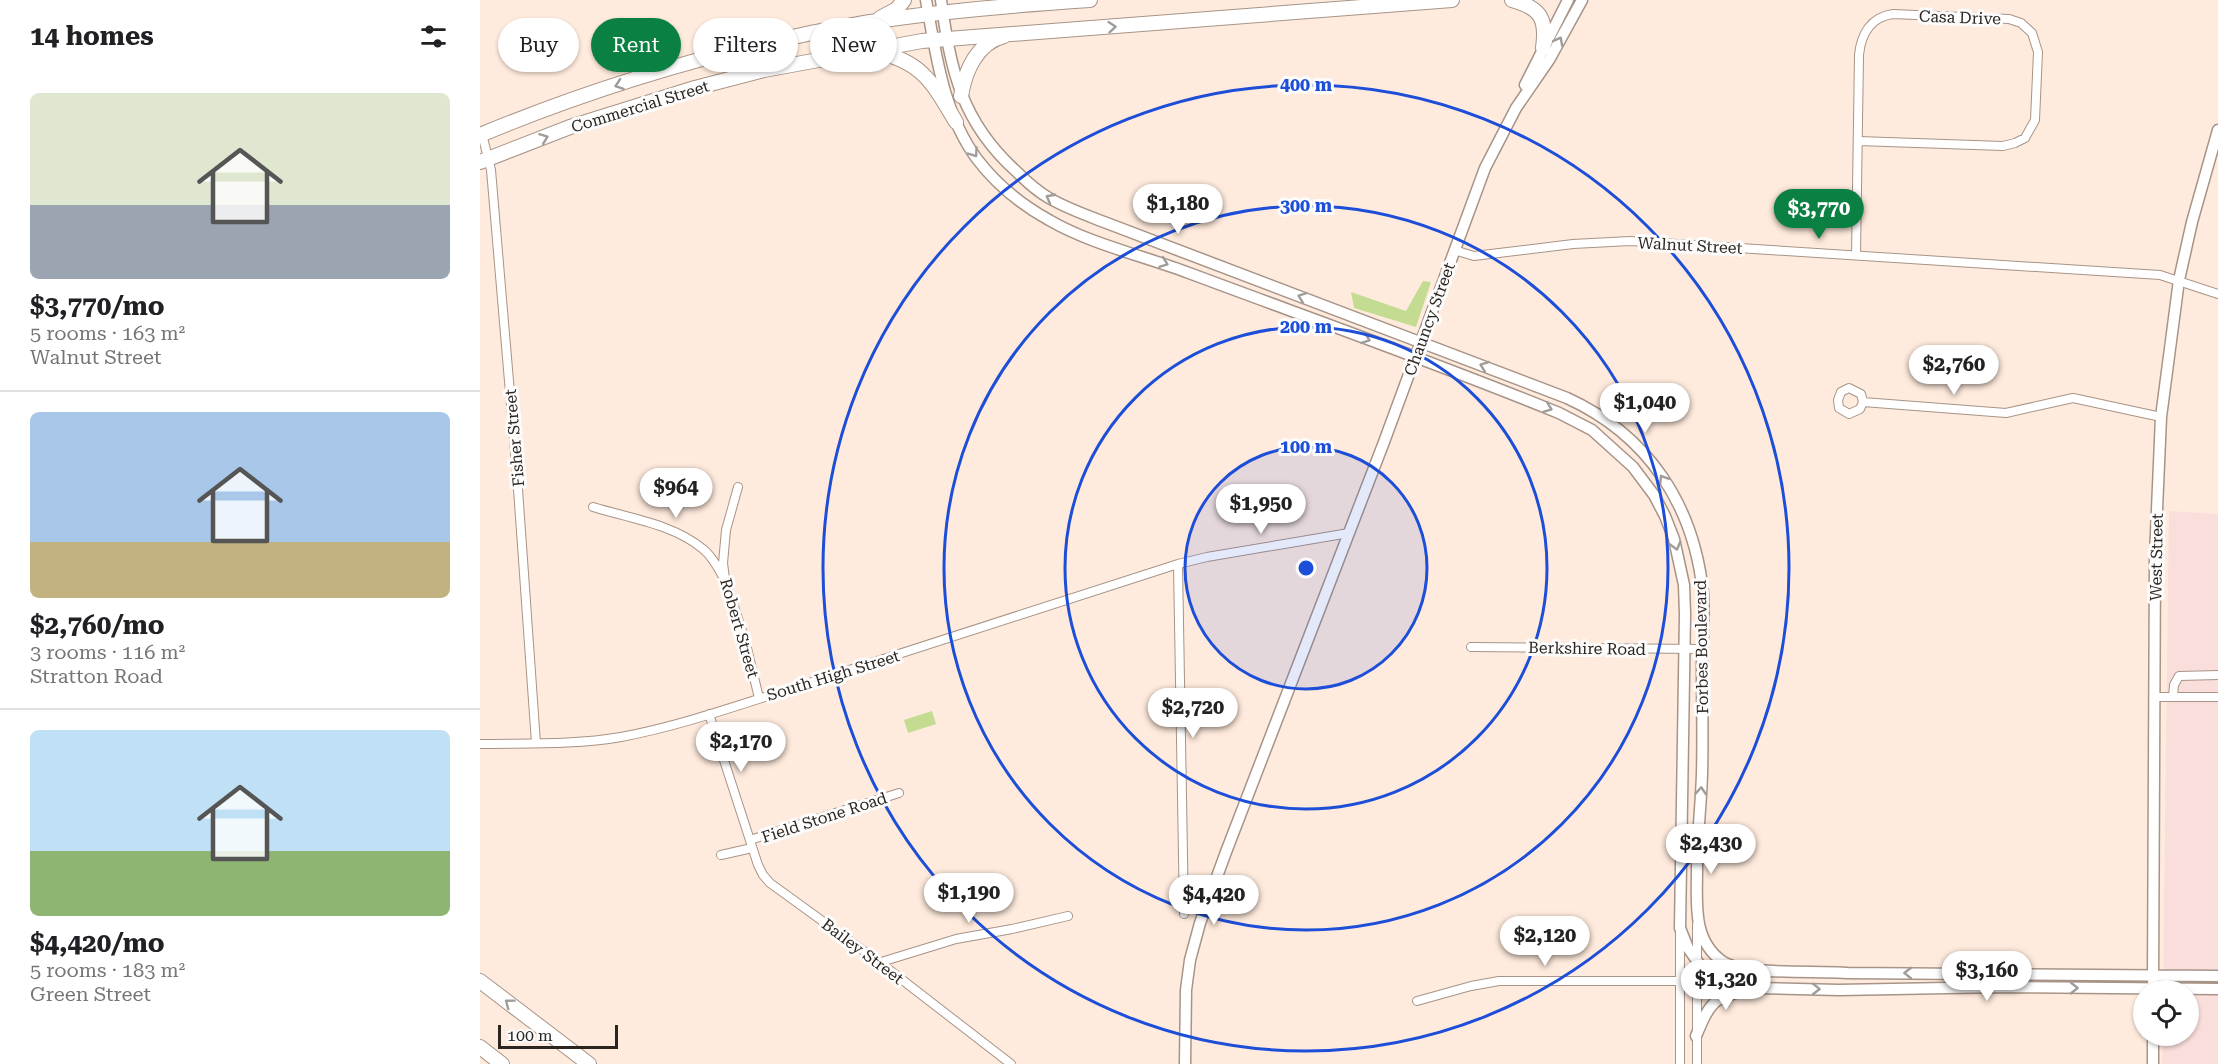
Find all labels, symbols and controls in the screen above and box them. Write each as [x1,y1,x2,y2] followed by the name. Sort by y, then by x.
[1919,7,2002,28] street label: Casa Drive
[498,18,579,72] chip: Buy
[591,18,681,72] chip: Rent
[693,18,798,72] chip: Filters
[810,18,897,72] chip: New
[417,20,450,53] icon: filters
[30,21,154,51] text: 14 homes
[1107,21,1116,34] one-way arrow
[1552,37,1563,48] one-way arrow
[1280,74,1333,95] text: 400 m
[569,76,711,137] street label: Commercial Street
[614,77,625,90] one-way arrow
[186,132,294,240] icon: home
[538,132,549,145] one-way arrow
[967,147,978,158] one-way arrow
[1129,184,1227,235] pin: $1,180
[1770,189,1868,240] pin: $3,770
[1147,191,1209,215] text: $1,180
[1046,194,1057,205] one-way arrow
[1280,195,1333,216] text: 300 m
[1788,196,1850,220] text: $3,770
[1637,233,1743,258] street label: Walnut Street
[1158,256,1169,269] one-way arrow
[1400,260,1459,378] street label: Chauncy Street
[30,291,165,321] text: $3,770/mo
[1297,291,1308,304] one-way arrow
[1280,316,1333,337] text: 200 m
[30,321,185,345] text: 5 rooms · 163 m²
[1360,332,1371,345] one-way arrow
[30,345,162,369] text: Walnut Street
[1905,345,2003,396] pin: $2,760
[1923,352,1985,376] text: $2,760
[1479,361,1490,373] one-way arrow
[1596,383,1694,434] pin: $1,040
[501,388,528,488] street label: Fisher Street
[1614,390,1676,414] text: $1,040
[1542,401,1553,414] one-way arrow
[1280,436,1333,457] text: 100 m
[186,451,294,559] icon: home
[640,468,712,519] pin: $964
[654,475,698,499] text: $964
[1659,475,1670,486] one-way arrow
[1212,484,1310,535] pin: $1,950
[1230,491,1292,515] text: $1,950
[2146,513,2167,601] street label: West Street
[1669,540,1681,551] one-way arrow
[1296,558,1316,578] centre of rings
[716,576,763,680] street label: Robert Street
[1691,580,1712,714] street label: Forbes Boulevard
[30,610,165,640] text: $2,760/mo
[1528,638,1646,659] street label: Berkshire Road
[30,640,185,664] text: 3 rooms · 116 m²
[764,646,902,705] street label: South High Street
[30,664,163,688] text: Stratton Road
[1144,688,1242,739] pin: $2,720
[1162,695,1224,719] text: $2,720
[692,722,790,773] pin: $2,170
[710,729,772,753] text: $2,170
[186,769,294,877] icon: home
[1694,787,1707,796] one-way arrow
[759,788,889,847] street label: Field Stone Road
[1662,824,1760,875] pin: $2,430
[1680,831,1742,855] text: $2,430
[920,873,1018,924] pin: $1,190
[1165,875,1263,926] pin: $4,420
[938,880,1000,904] text: $1,190
[1183,882,1245,906] text: $4,420
[818,915,907,988] street label: Bailey Street
[1496,916,1594,967] pin: $2,120
[1514,923,1576,947] text: $2,120
[30,928,165,958] text: $4,420/mo
[1938,951,2036,1002] pin: $3,160
[30,958,185,982] text: 5 rooms · 183 m²
[1956,958,2018,982] text: $3,160
[1677,960,1775,1011] pin: $1,320
[1695,967,1757,991] text: $1,320
[1903,967,1912,979] one-way arrow
[2133,980,2199,1046] map controls
[2133,980,2199,1046] button: locate
[30,982,151,1006] text: Green Street
[2069,982,2078,994] one-way arrow
[1811,983,1820,995] one-way arrow
[505,999,516,1010] one-way arrow
[498,1022,618,1050] scale bar
[507,1026,553,1045] text: 100 m

